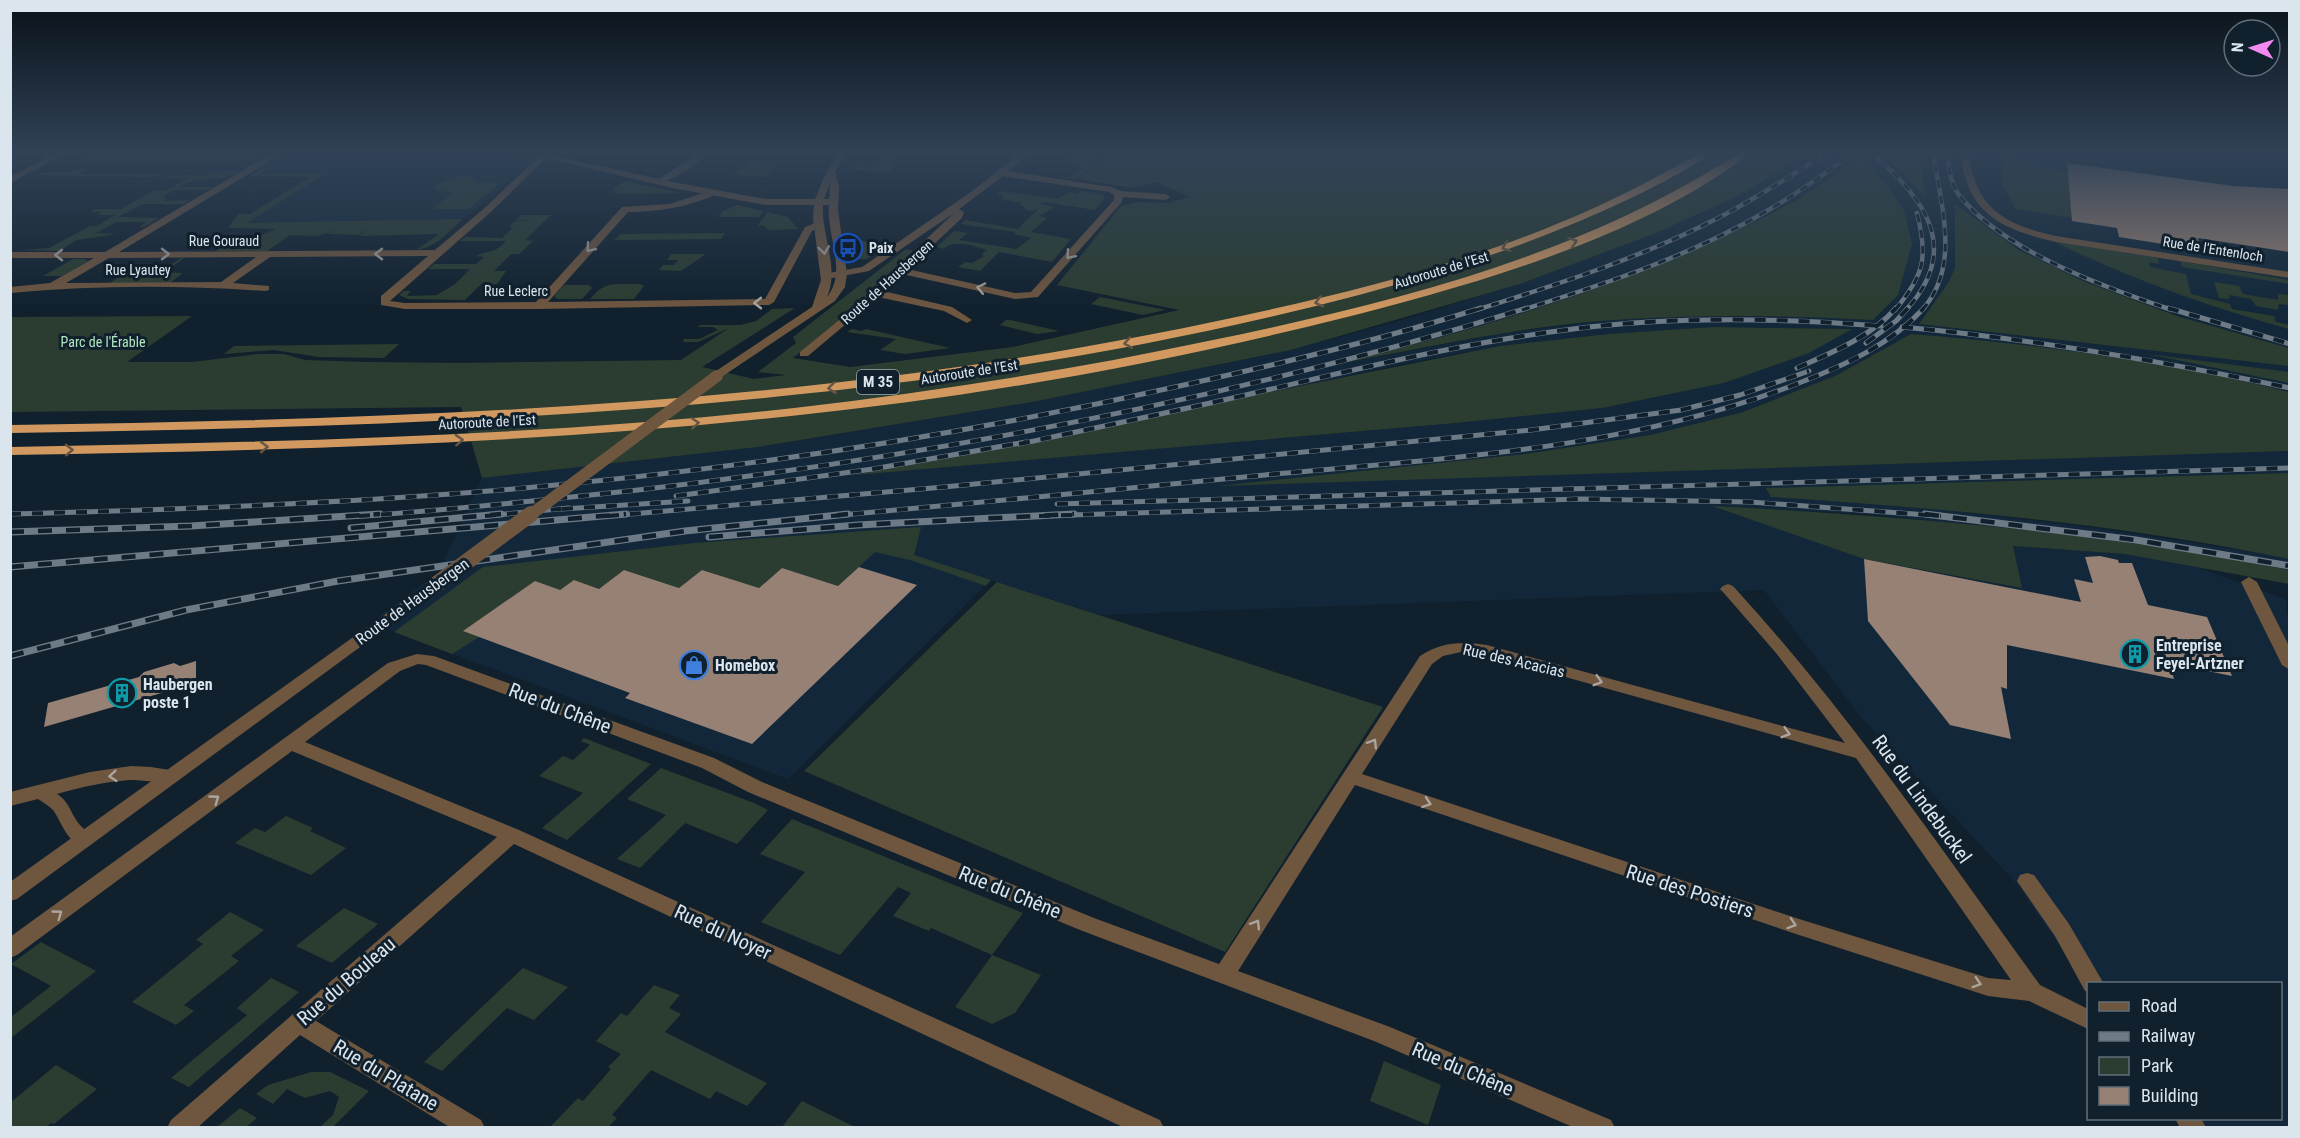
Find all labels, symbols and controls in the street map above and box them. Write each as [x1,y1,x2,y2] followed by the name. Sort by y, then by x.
[2222,18,2282,78] north arrow
[2228,42,2247,53] text: N
[832,232,864,264] bus stop icon: Paix
[189,233,259,249] street label: Rue Gouraud
[2162,233,2264,265] street label: Rue de l'Entenloch
[838,236,936,328] street label: Route de Hausbergen
[1568,237,1578,250] one-way arrow
[1501,239,1512,252] one-way arrow
[869,240,894,256] place label: Paix
[586,242,597,252] one-way arrow
[817,246,829,255] one-way arrow
[161,248,170,260] one-way arrow
[375,248,384,260] one-way arrow
[1066,248,1077,259] one-way arrow
[1392,248,1490,292] street label: Autoroute de l’Est
[54,249,63,261] one-way arrow
[105,262,171,278] street label: Rue Lyautey
[484,283,548,299] street label: Rue Leclerc
[976,283,986,296] one-way arrow
[1314,294,1324,307] one-way arrow
[753,296,762,309] one-way arrow
[61,333,146,350] park label: Parc de l'Érable
[1124,336,1134,349] one-way arrow
[919,356,1019,388] street label: Autoroute de l’Est
[857,370,899,394] road number: M 35
[827,381,836,394] one-way arrow
[438,411,536,433] street label: Autoroute de l’Est
[691,417,700,430] one-way arrow
[454,433,463,446] one-way arrow
[259,440,268,453] one-way arrow
[64,444,73,456] one-way arrow
[352,554,473,649] street label: Route de Hausbergen
[2156,636,2244,673] place label: Entreprise Feyel-Artzner
[2119,638,2151,670] building icon: Entreprise Feyel-Artzner
[1461,640,1567,681] street label: Rue des Acacias
[678,649,710,681] shop icon: Homebox
[715,656,776,675] place label: Homebox
[1593,674,1603,686] one-way arrow
[143,675,213,712] place label: Haubergen poste 1
[106,677,138,709] building icon: Haubergen poste 1
[505,677,615,739] street label: Rue du Chêne
[1780,726,1791,738] one-way arrow
[1867,730,1977,868] street label: Rue du Lindebuckel
[1366,739,1378,749] one-way arrow
[108,769,117,782] one-way arrow
[208,795,219,806] one-way arrow
[1421,796,1432,809] one-way arrow
[1623,859,1757,923] street label: Rue des Postiers
[955,861,1065,923] street label: Rue du Chêne
[671,899,775,965] street label: Rue du Noyer
[51,910,62,921] one-way arrow
[1786,917,1797,930] one-way arrow
[1249,920,1260,931] one-way arrow
[292,932,400,1030] street label: Rue du Bouleau
[1971,976,1982,988] one-way arrow
[2087,982,2282,1120] legend
[2141,995,2177,1016] text: Road
[2141,1025,2196,1046] text: Railway
[329,1034,443,1116] street label: Rue du Platane
[1409,1037,1517,1101] street label: Rue du Chêne
[2141,1055,2173,1076] text: Park
[2141,1085,2198,1106] text: Building

